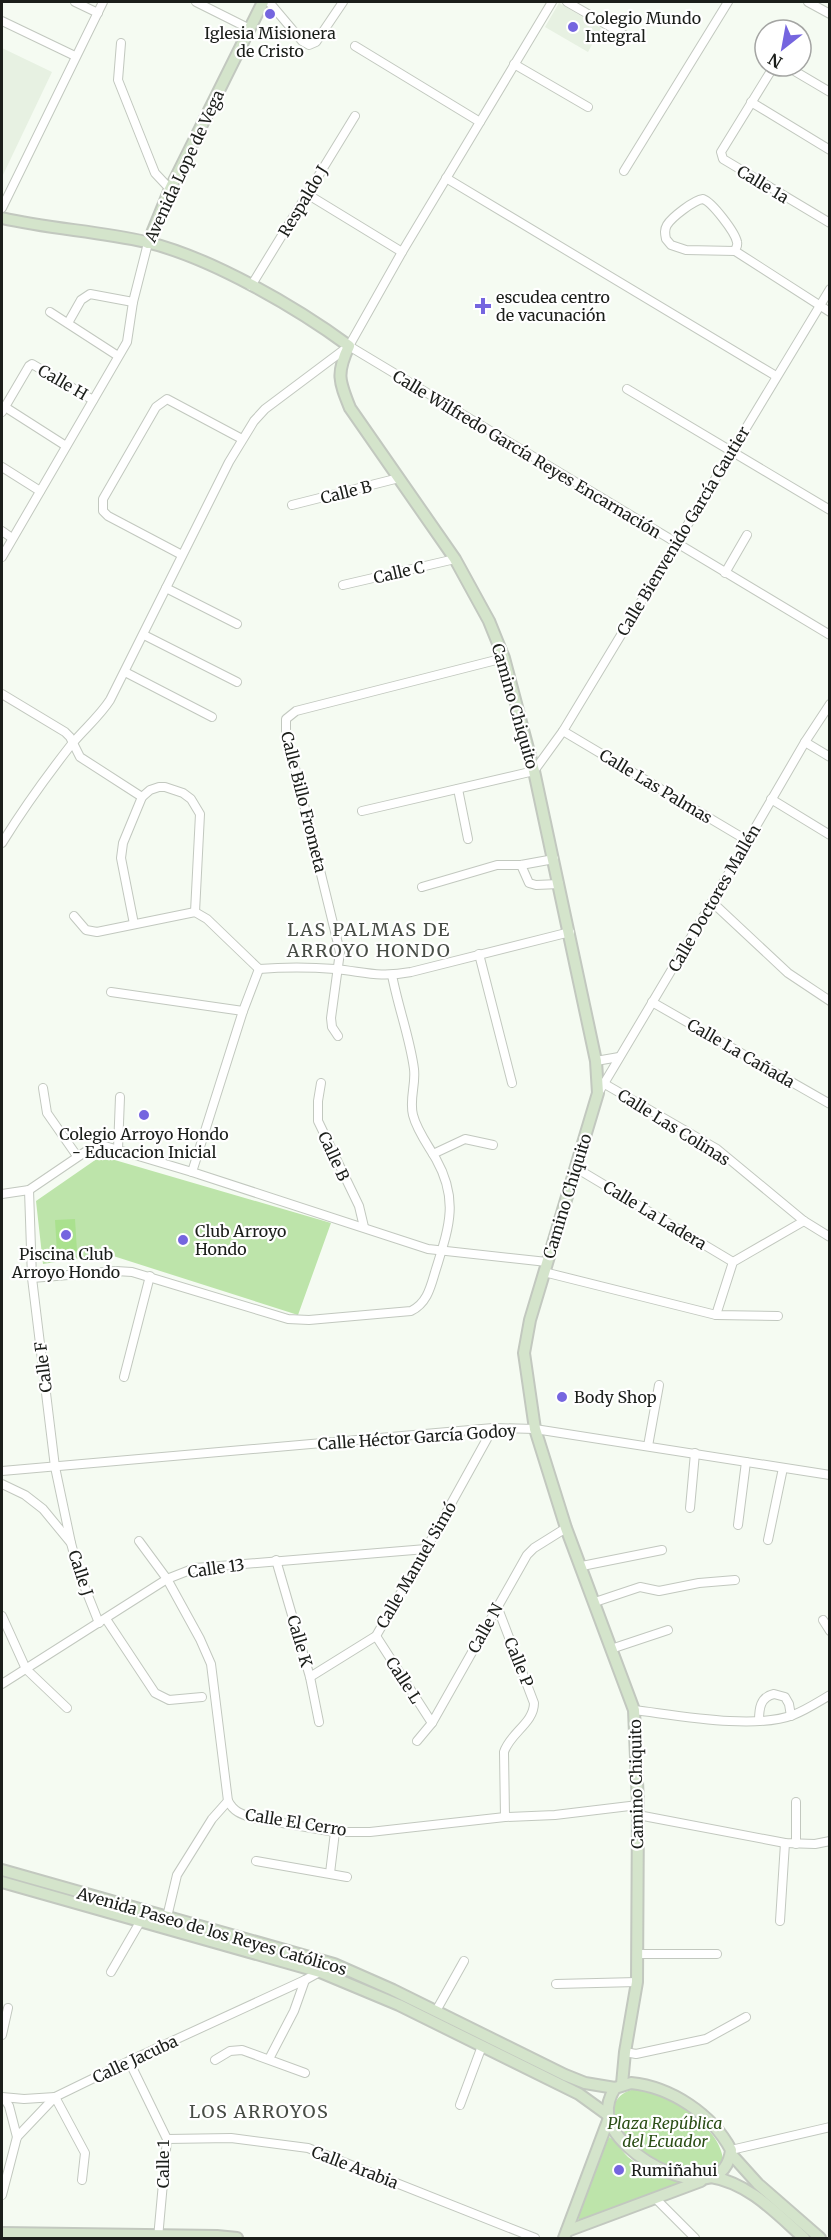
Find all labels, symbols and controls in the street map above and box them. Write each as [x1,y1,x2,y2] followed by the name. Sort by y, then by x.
[263,7,277,21] marker: Iglesia Misionera de Cristo
[585,8,701,46] place label: Colegio Mundo Integral
[753,18,813,78] north arrow
[566,20,580,34] marker: Colegio Mundo Integral
[204,23,336,61] place label: Iglesia Misionera de Cristo
[764,49,786,73] text: N
[140,86,228,246] street label: Avenida Lope de Vega
[733,161,793,207] street label: Calle 1a
[274,162,332,240] street label: Respaldo J
[496,287,610,325] place label: escudea centro de vacunación
[474,297,492,315] marker: escudea centro de vacunación
[35,360,92,404] street label: Calle H
[389,366,665,543] street label: Calle Wilfredo García Reyes Encarnación
[612,423,754,639] street label: Calle Bienvenido García Gautier
[318,476,374,508] street label: Calle B
[372,556,426,588] street label: Calle C
[488,641,542,771] street label: Camino Chiquito
[277,729,331,875] street label: Calle Billo Frometa
[596,744,716,828] street label: Calle Las Palmas
[664,820,765,975] street label: Calle Doctores Mallén
[286,918,451,962] district label: LAS PALMAS DE ARROYO HONDO
[684,1014,799,1092] street label: Calle La Cañada
[614,1084,734,1170] street label: Calle Las Colinas
[137,1108,151,1122] marker: Colegio Arroyo Hondo - Educacion Inicial
[59,1124,229,1162] place label: Colegio Arroyo Hondo - Educacion Inicial
[314,1128,354,1184] street label: Calle B
[538,1131,596,1261] street label: Camino Chiquito
[600,1176,711,1254] street label: Calle La Ladera
[195,1221,286,1259] place label: Club Arroyo Hondo
[59,1228,73,1242] marker: Piscina Club Arroyo Hondo
[176,1233,190,1247] marker: Club Arroyo Hondo
[11,1244,120,1282] place label: Piscina Club Arroyo Hondo
[30,1340,56,1394] street label: Calle F
[574,1387,657,1407] place label: Body Shop
[555,1390,569,1404] marker: Body Shop
[317,1420,518,1454] street label: Calle Héctor García Godoy
[372,1498,460,1632] street label: Calle Manuel Simó
[64,1547,98,1599] street label: Calle J
[186,1554,246,1582] street label: Calle 13
[463,1599,507,1656] street label: Calle N
[283,1613,317,1670] street label: Calle K
[500,1634,538,1690] street label: Calle P
[382,1653,426,1707] street label: Calle L
[625,1719,647,1849] street label: Camino Chiquito
[244,1804,348,1840] street label: Calle El Cerro
[74,1883,349,1979] street label: Avenida Paseo de los Reyes Católicos
[89,2030,181,2087] street label: Calle Jacuba
[189,2100,329,2123] district label: LOS ARROYOS
[607,2113,723,2151] park label: Plaza República del Ecuador
[153,2140,173,2188] street label: Calle 1
[309,2141,402,2193] street label: Calle Arabia
[631,2160,717,2180] place label: Rumiñahui
[612,2163,626,2177] marker: Rumiñahui

